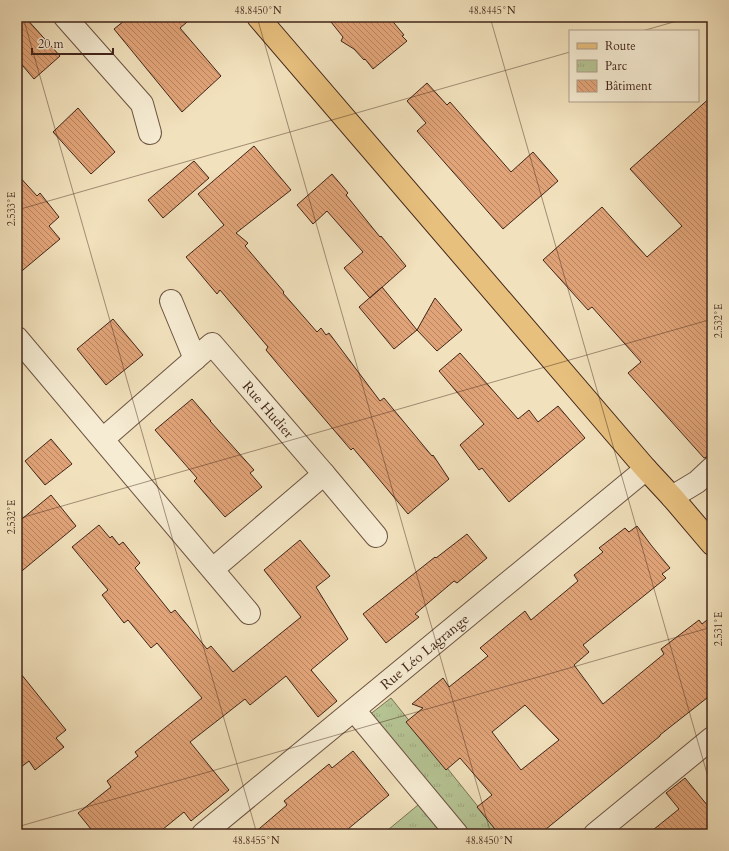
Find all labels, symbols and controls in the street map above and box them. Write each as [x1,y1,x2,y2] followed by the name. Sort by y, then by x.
[235,4,282,18] text: 48.8450°N
[469,4,516,18] text: 48.8445°N
[32,30,113,56] scale bar
[569,30,699,102] legend
[38,36,65,52] text: 20 m
[605,38,636,54] text: Route
[605,58,628,74] text: Parc
[605,78,652,94] text: Bâtiment
[5,192,19,226] text: 2.533°E
[712,304,726,338] text: 2.532°E
[238,377,299,443] street label: Rue Hudier
[5,500,19,534] text: 2.532°E
[377,610,473,694] street label: Rue Léo Lagrange
[712,612,726,646] text: 2.531°E
[233,834,280,848] text: 48.8455°N
[466,834,513,848] text: 48.8450°N

